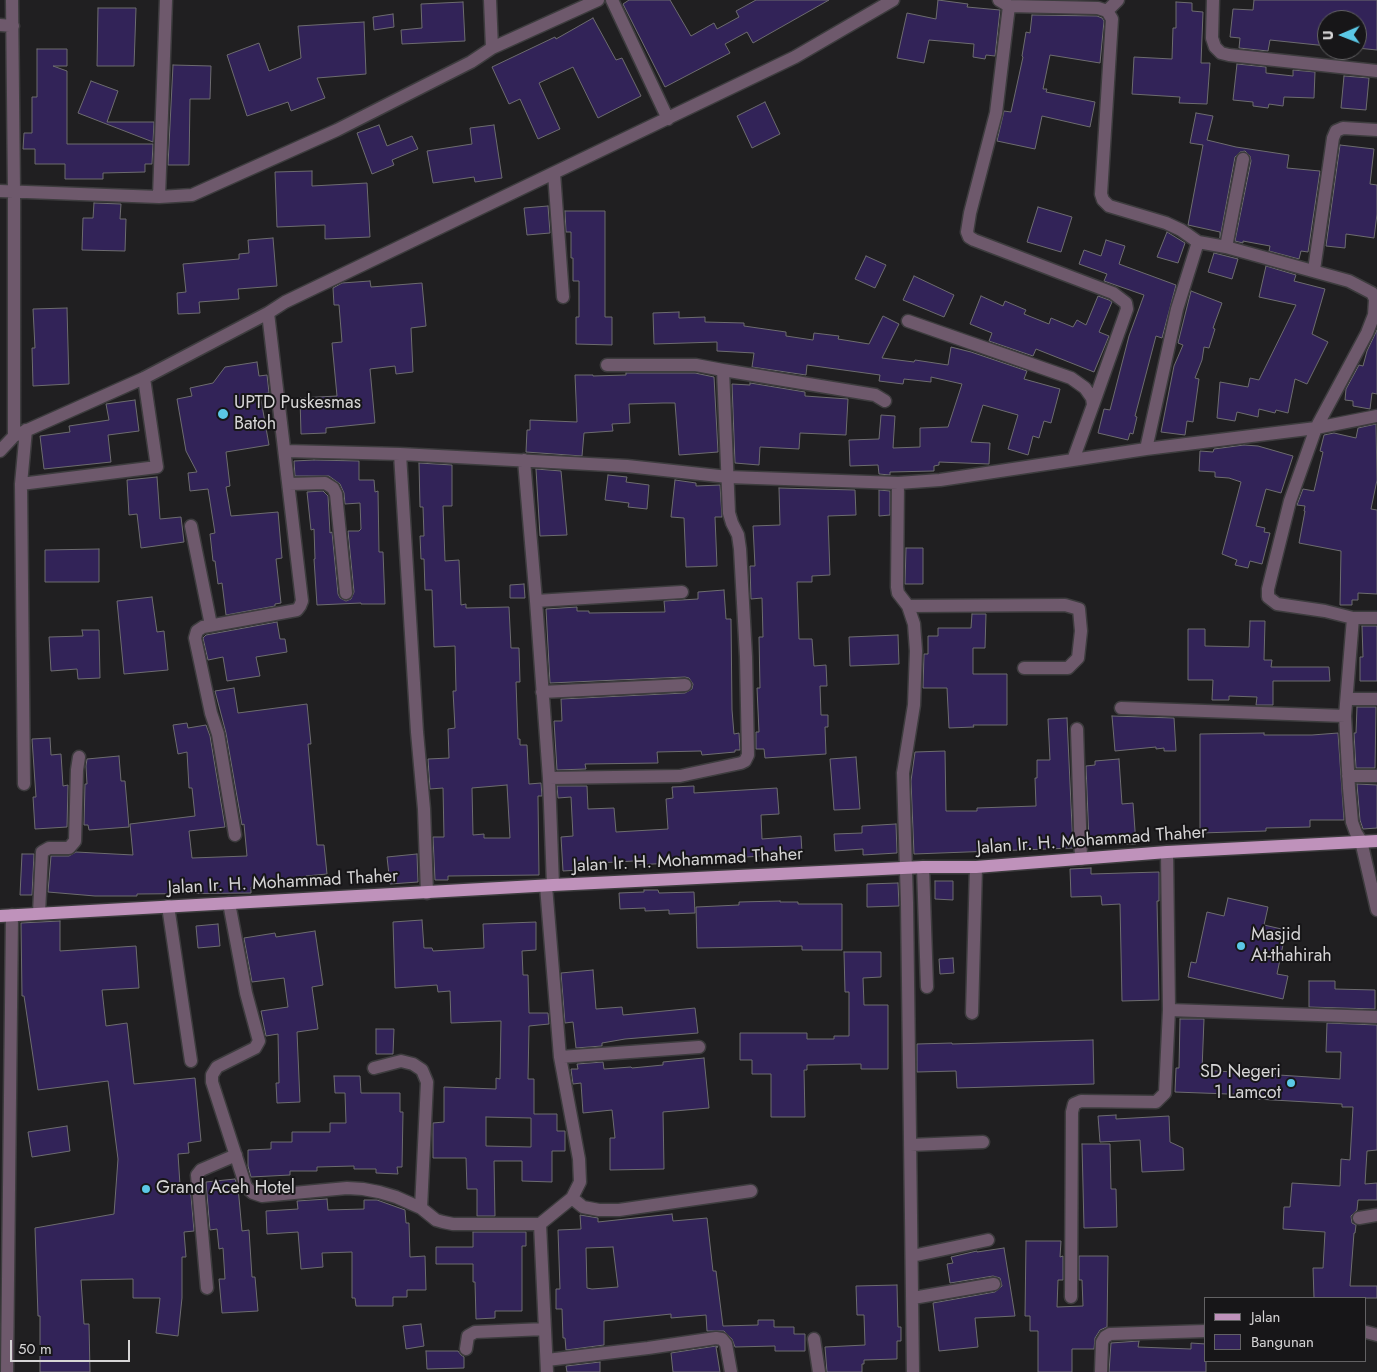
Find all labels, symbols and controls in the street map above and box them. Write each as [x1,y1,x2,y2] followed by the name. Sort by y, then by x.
[1317,10,1367,60] north arrow
[1318,30,1338,40] text: U
[234,393,361,436] place label: UPTD Puskesmas Batoh
[216,407,230,421] marker: UPTD Puskesmas Batoh
[976,822,1208,860] street label: Jalan Ir. H. Mohammad Thaher
[572,844,804,878] street label: Jalan Ir. H. Mohammad Thaher
[167,866,399,900] street label: Jalan Ir. H. Mohammad Thaher
[1251,925,1332,968] place label: Masjid At-thahirah
[1235,940,1247,952] marker: Masjid At-thahirah
[1200,1062,1281,1104] place label: SD Negeri 1 Lamcot
[1285,1077,1297,1089] marker: SD Negeri 1 Lamcot
[156,1178,295,1200] place label: Grand Aceh Hotel
[140,1183,152,1195] marker: Grand Aceh Hotel
[1204,1297,1367,1362] legend
[1251,1306,1280,1328] text: Jalan
[12,1330,132,1362] scale bar
[1251,1331,1314,1353] text: Bangunan
[18,1338,52,1360] text: 50 m

